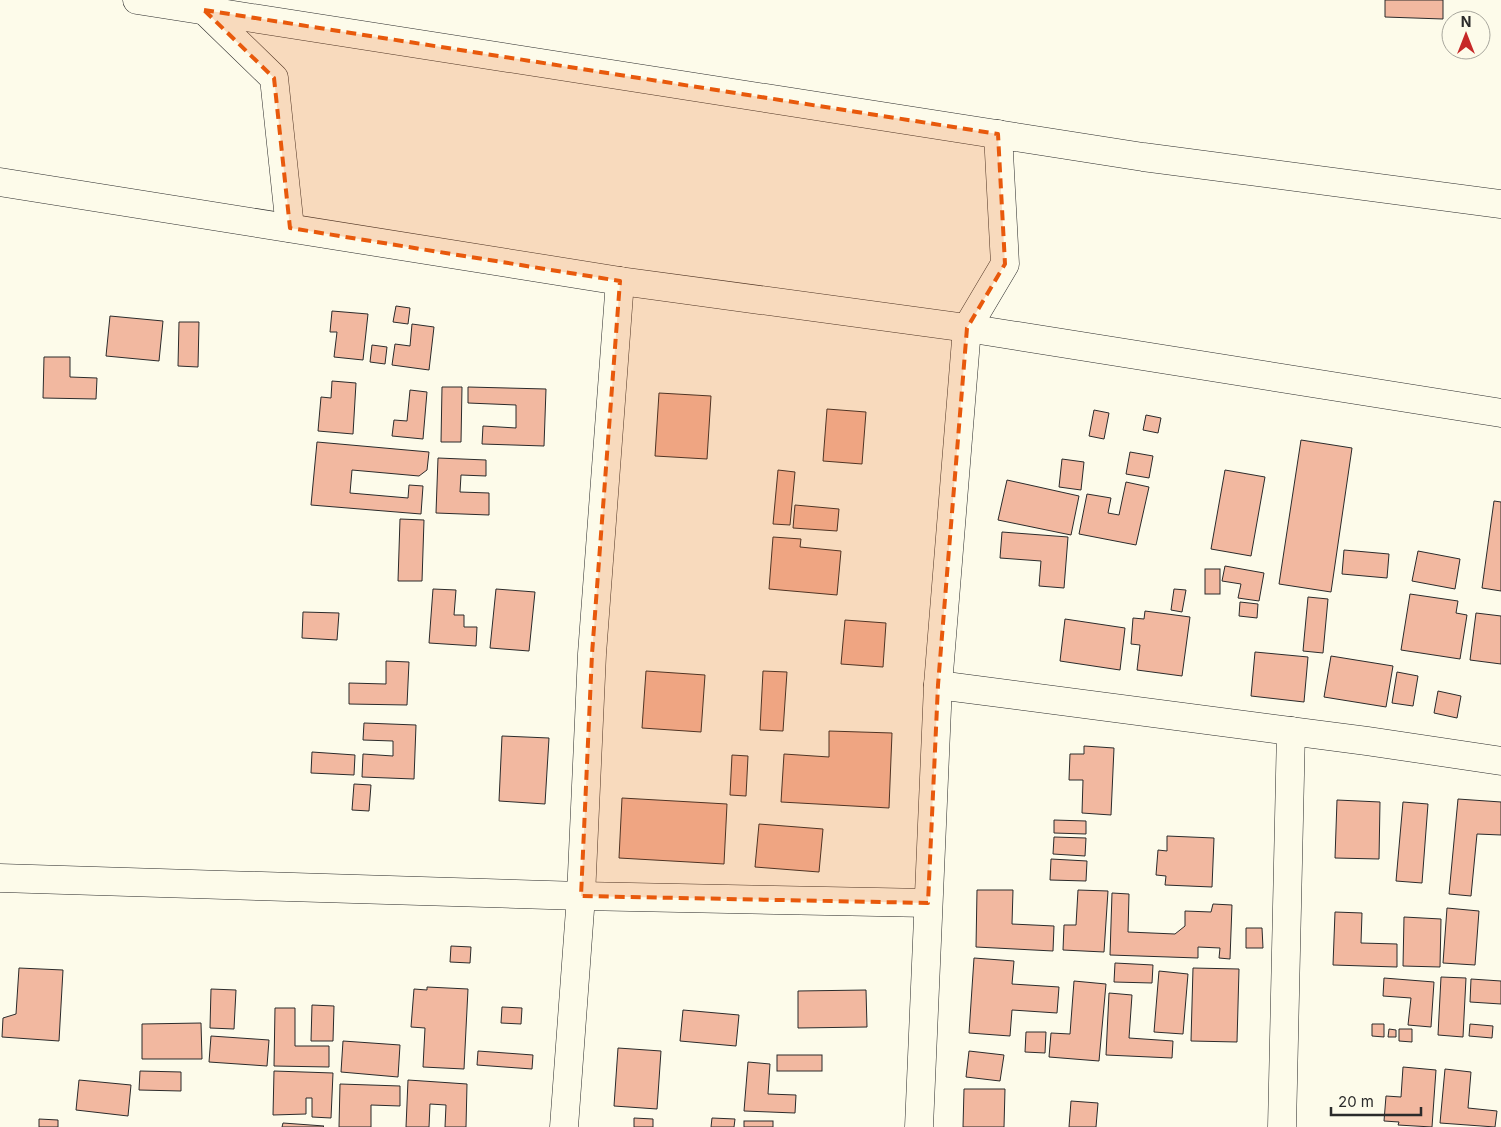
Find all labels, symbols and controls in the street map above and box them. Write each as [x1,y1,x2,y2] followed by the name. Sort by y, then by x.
[1441,10,1491,60] north arrow
[1461,13,1471,30] text: N
[1331,1084,1421,1116] scale bar
[1338,1092,1374,1111] text: 20 m

